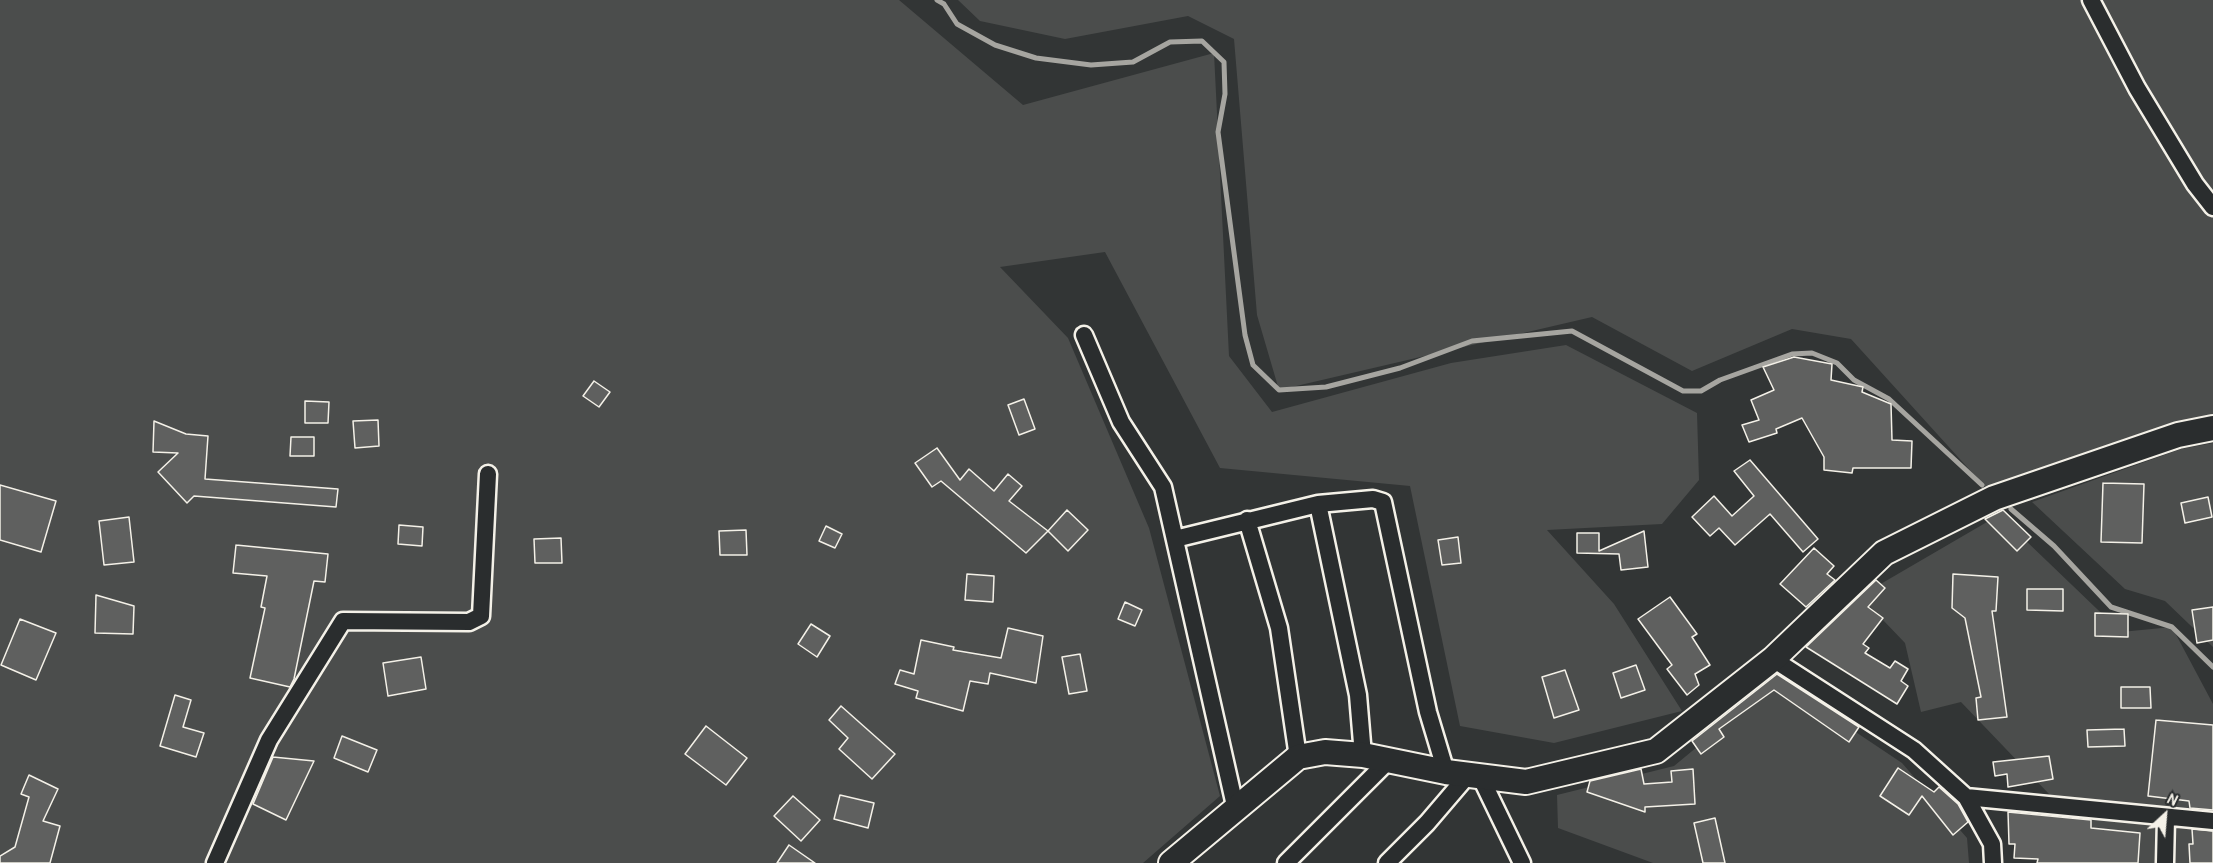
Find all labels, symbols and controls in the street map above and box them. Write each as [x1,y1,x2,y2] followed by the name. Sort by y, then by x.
[2135,785,2195,845] north arrow
[2164,787,2182,811] text: N

